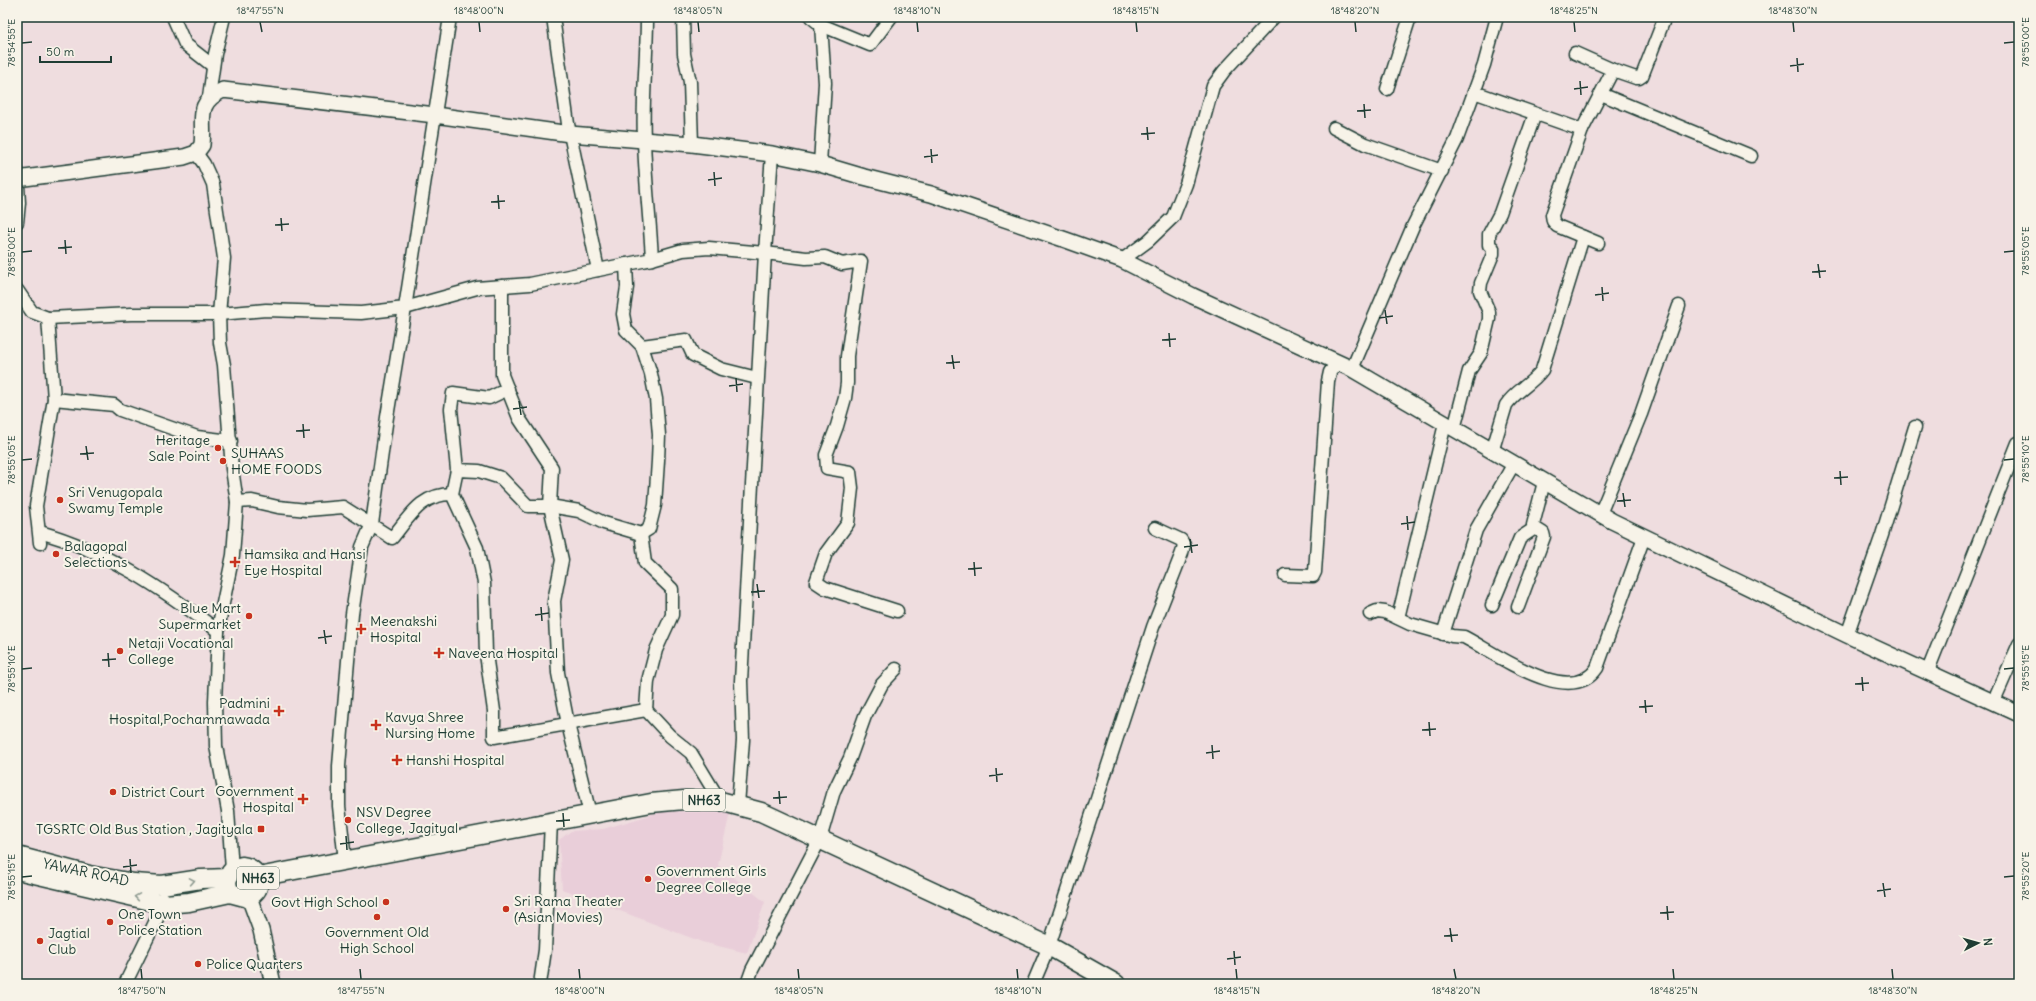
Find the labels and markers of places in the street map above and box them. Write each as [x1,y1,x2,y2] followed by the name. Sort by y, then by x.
[148,431,210,465] place label: Heritage Sale Point
[213,443,223,453] marker: Heritage Sale Point
[231,444,322,478] place label: SUHAAS HOME FOODS
[218,456,228,466] marker: SUHAAS HOME FOODS
[68,483,163,517] place label: Sri Venugopala Swamy Temple
[55,495,65,505] marker: Sri Venugopala Swamy Temple
[64,537,127,571] place label: Balagopal Selections
[244,545,366,579] place label: Hamsika and Hansi Eye Hospital
[51,549,61,559] marker: Balagopal Selections
[229,556,241,568] marker: Hamsika and Hansi Eye Hospital
[159,599,241,633] place label: Blue Mart Supermarket
[244,611,254,621] marker: Blue Mart Supermarket
[370,612,437,646] place label: Meenakshi Hospital
[355,623,367,635] marker: Meenakshi Hospital
[128,634,233,668] place label: Netaji Vocational College
[448,644,558,662] place label: Naveena Hospital
[115,646,125,656] marker: Netaji Vocational College
[433,647,445,659] marker: Naveena Hospital
[109,694,270,728] place label: Padmini Hospital,Pochammawada
[273,705,285,717] marker: Padmini Hospital,Pochammawada
[385,708,475,742] place label: Kavya Shree Nursing Home
[370,719,382,731] marker: Kavya Shree Nursing Home
[406,751,504,769] place label: Hanshi Hospital
[391,754,403,766] marker: Hanshi Hospital
[215,782,294,816] place label: Government Hospital
[121,783,205,801] place label: District Court
[108,787,118,797] marker: District Court
[297,793,309,805] marker: Government Hospital
[356,803,458,837] place label: NSV Degree College, Jagityal
[343,815,353,825] marker: NSV Degree College, Jagityal
[36,820,253,838] place label: TGSRTC Old Bus Station , Jagityala
[256,824,266,834] marker: TGSRTC Old Bus Station , Jagityala
[656,862,766,896] place label: Government Girls Degree College
[643,874,653,884] marker: Government Girls Degree College
[514,892,623,926] place label: Sri Rama Theater (Asian Movies)
[271,893,378,911] place label: Govt High School
[381,897,391,907] marker: Govt High School
[501,904,511,914] marker: Sri Rama Theater (Asian Movies)
[118,905,202,939] place label: One Town Police Station
[372,912,382,922] marker: Government Old High School
[105,917,115,927] marker: One Town Police Station
[325,923,429,957] place label: Government Old High School
[48,924,90,958] place label: Jagtial Club
[35,936,45,946] marker: Jagtial Club
[206,955,303,973] place label: Police Quarters
[193,959,203,969] marker: Police Quarters

